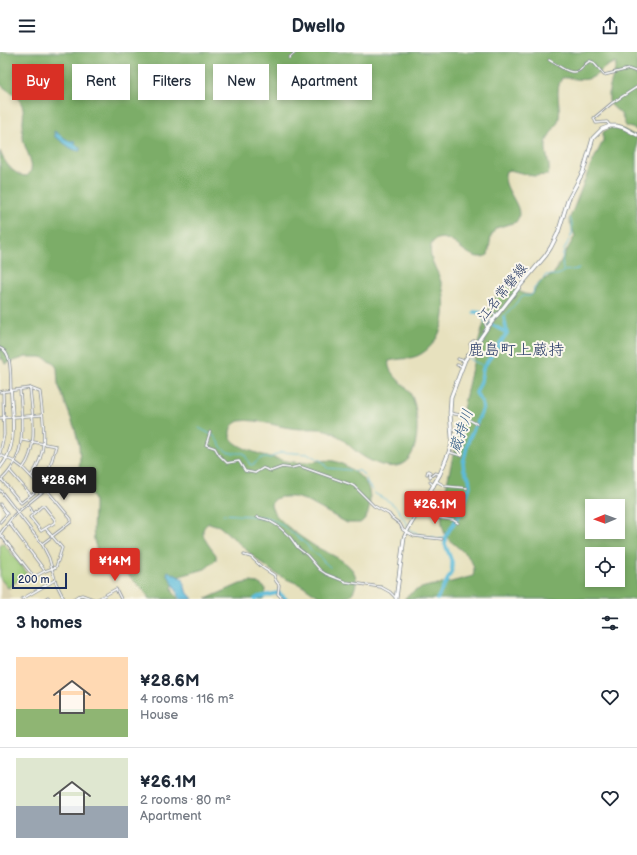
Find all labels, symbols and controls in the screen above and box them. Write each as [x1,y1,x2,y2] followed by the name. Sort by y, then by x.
[16,15,38,37] icon: menu
[599,15,621,37] icon: share
[292,16,345,37] text: Dwello
[12,64,64,100] chip: Buy
[72,64,130,100] chip: Rent
[138,64,205,100] chip: Filters
[213,64,269,100] chip: New
[277,64,372,100] chip: Apartment
[474,260,531,325] street label: 江名常磐線
[468,341,564,360] district label: 鹿島町上蔵持
[445,407,478,456] water label: 蔵持川
[31,467,97,501] pin: ¥28.6M
[41,472,87,488] text: ¥28.6M
[402,491,468,525] pin: ¥26.1M
[413,496,457,512] text: ¥26.1M
[585,499,625,539] north arrow
[585,499,625,587] map controls
[585,547,625,587] button: locate
[91,548,139,582] pin: ¥14M
[99,553,131,569] text: ¥14M
[12,571,67,590] scale bar
[18,573,50,586] text: 200 m
[599,612,621,634] icon: filters
[16,613,82,633] text: 3 homes
[140,671,200,691] text: ¥28.6M
[48,673,96,721] icon: home
[599,686,621,708] icon: heart
[140,691,234,707] text: 4 rooms · 116 m²
[140,707,178,723] text: House
[140,772,197,792] text: ¥26.1M
[48,774,96,822] icon: home
[599,787,621,809] icon: heart
[140,792,231,808] text: 2 rooms · 80 m²
[140,808,201,824] text: Apartment

